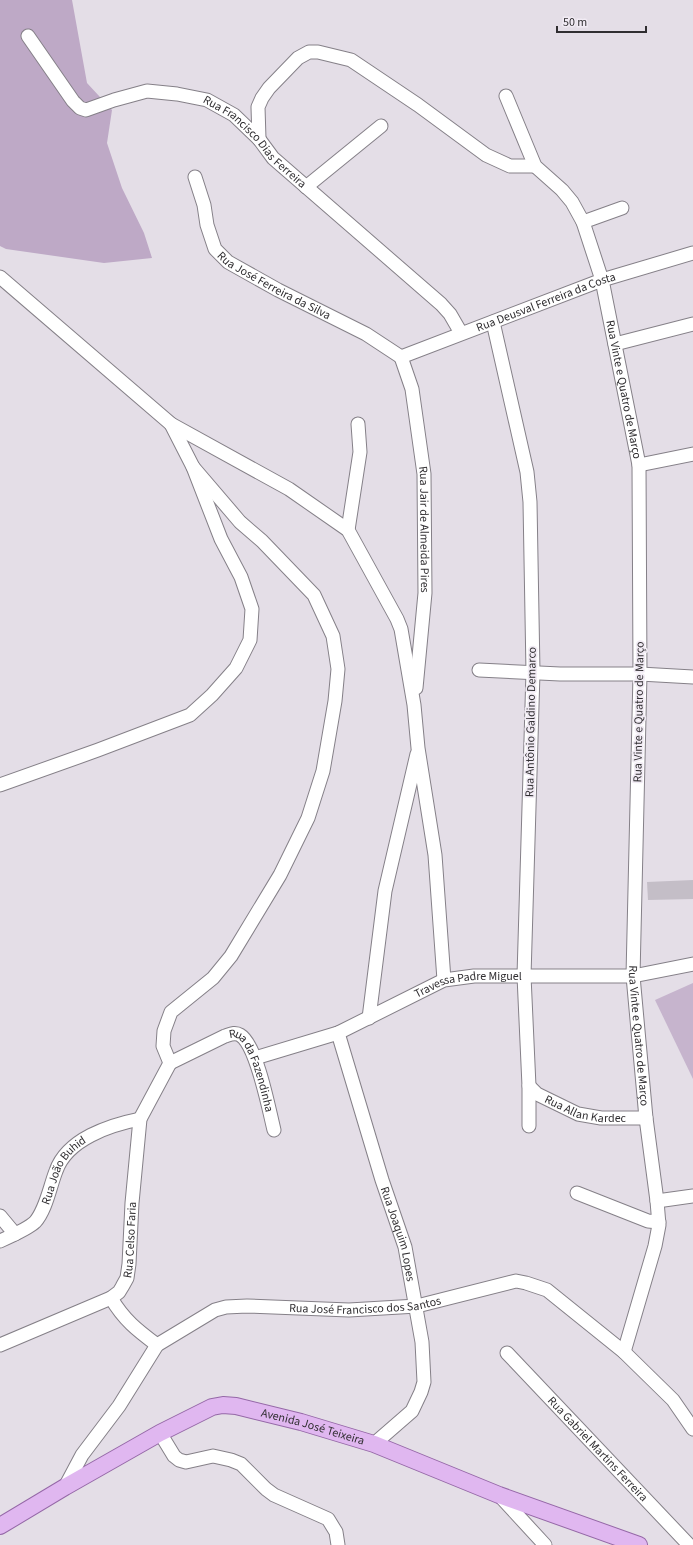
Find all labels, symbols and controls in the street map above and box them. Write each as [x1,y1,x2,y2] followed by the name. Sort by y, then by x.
[557,8,646,34] scale bar
[563,14,587,31] text: 50 m
[200,91,310,192] street label: Rua Francisco Dias Ferreira
[213,247,334,324] street label: Rua José Ferreira da Silva
[474,268,618,336] street label: Rua Deusval Ferreira da Costa
[602,319,646,460] street label: Rua Vinte e Quatro de Março
[414,465,433,593] street label: Rua Jair de Almeida Pires
[629,641,649,783] street label: Rua Vinte e Quatro de Março
[521,647,541,797] street label: Rua Antônio Galdino Demarco
[624,965,653,1107] street label: Rua Vinte e Quatro de Março
[411,967,522,1002] street label: Travessa Padre Miguel
[227,1025,278,1114] street label: Rua da Fazendinha
[542,1090,627,1127] street label: Rua Allan Kardec
[37,1132,89,1207] street label: Rua João Buhid
[376,1184,420,1283] street label: Rua Joaquim Lopes
[119,1201,141,1279] street label: Rua Celso Faria
[289,1292,443,1319] street label: Rua José Francisco dos Santos
[544,1392,652,1505] street label: Rua Gabriel Martins Ferreira
[259,1404,367,1449] street label: Avenida José Teixeira

